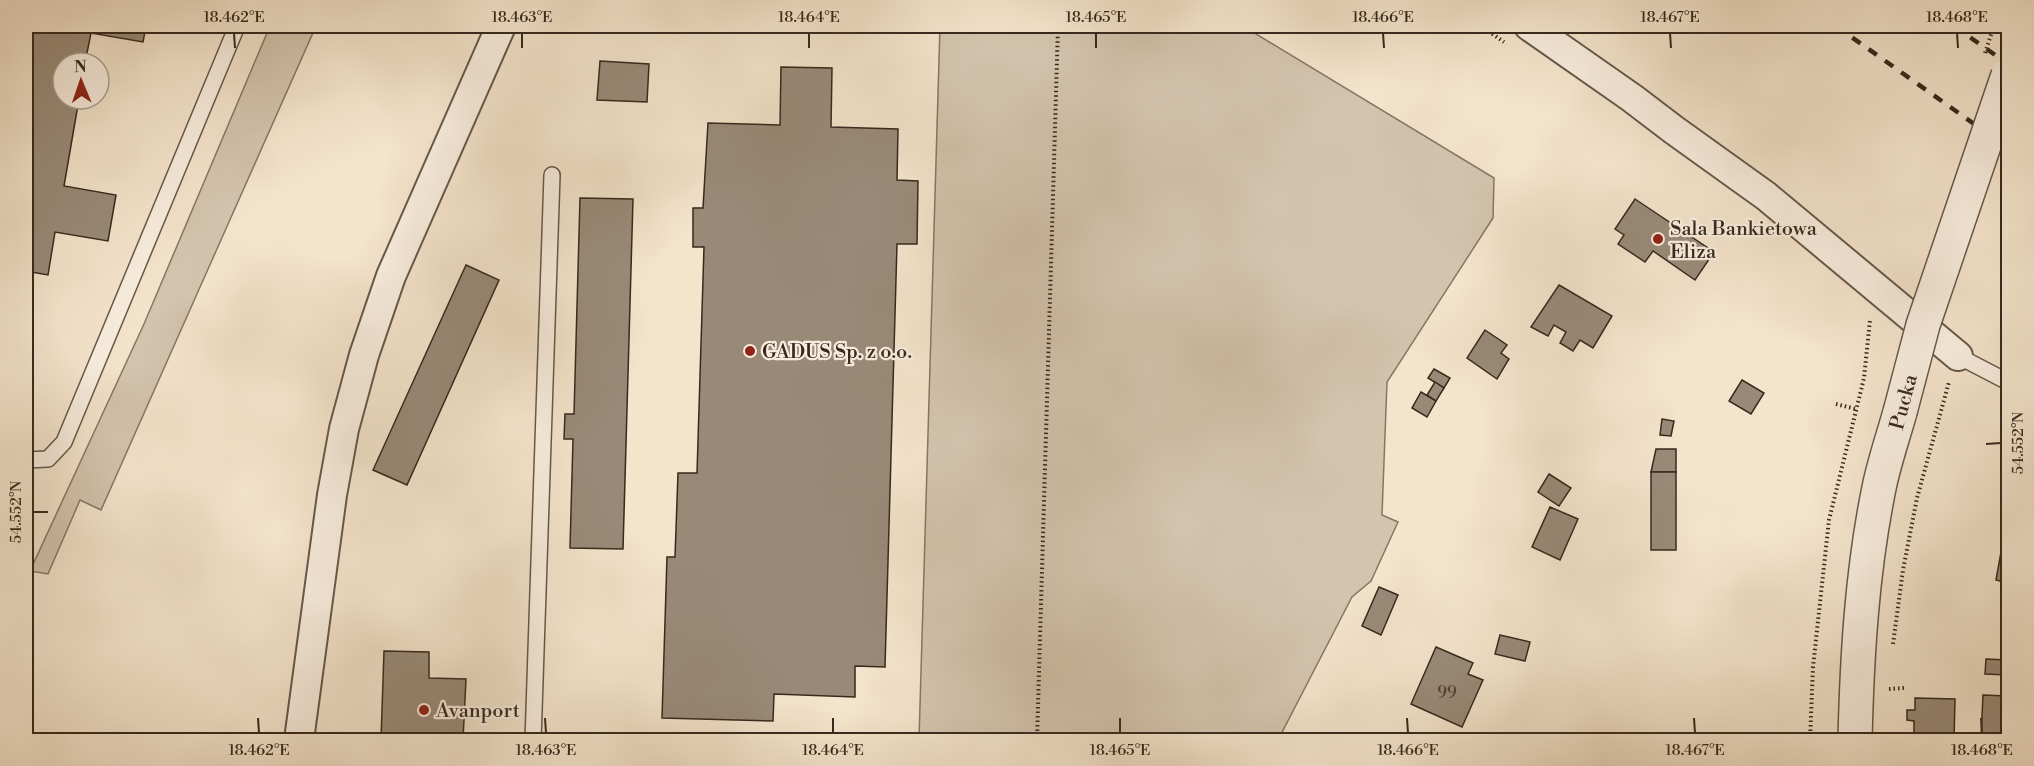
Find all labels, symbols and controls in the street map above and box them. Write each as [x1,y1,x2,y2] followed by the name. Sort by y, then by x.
[203,8,265,27] text: 18.462°E
[492,8,552,27] text: 18.463°E
[778,8,840,27] text: 18.464°E
[1066,8,1126,27] text: 18.465°E
[1352,8,1414,27] text: 18.466°E
[1640,8,1700,27] text: 18.467°E
[1926,8,1988,27] text: 18.468°E
[51,51,111,111] north arrow
[74,57,88,77] text: N
[1670,217,1818,265] place label: Sala Bankietowa Eliza
[1651,232,1665,246] marker: Sala Bankietowa Eliza
[762,340,912,365] place label: GADUS Sp. z o.o.
[743,344,757,358] marker: GADUS Sp. z o.o.
[1885,371,1924,433] street label: Pucka
[2009,412,2028,474] text: 54.552°N
[7,481,26,543] text: 54.552°N
[1437,683,1457,703] house number: 99
[435,699,520,724] place label: Avanport
[417,703,431,717] marker: Avanport
[228,741,290,760] text: 18.462°E
[516,741,576,760] text: 18.463°E
[802,741,864,760] text: 18.464°E
[1090,741,1150,760] text: 18.465°E
[1377,741,1439,760] text: 18.466°E
[1665,741,1725,760] text: 18.467°E
[1951,741,2013,760] text: 18.468°E

